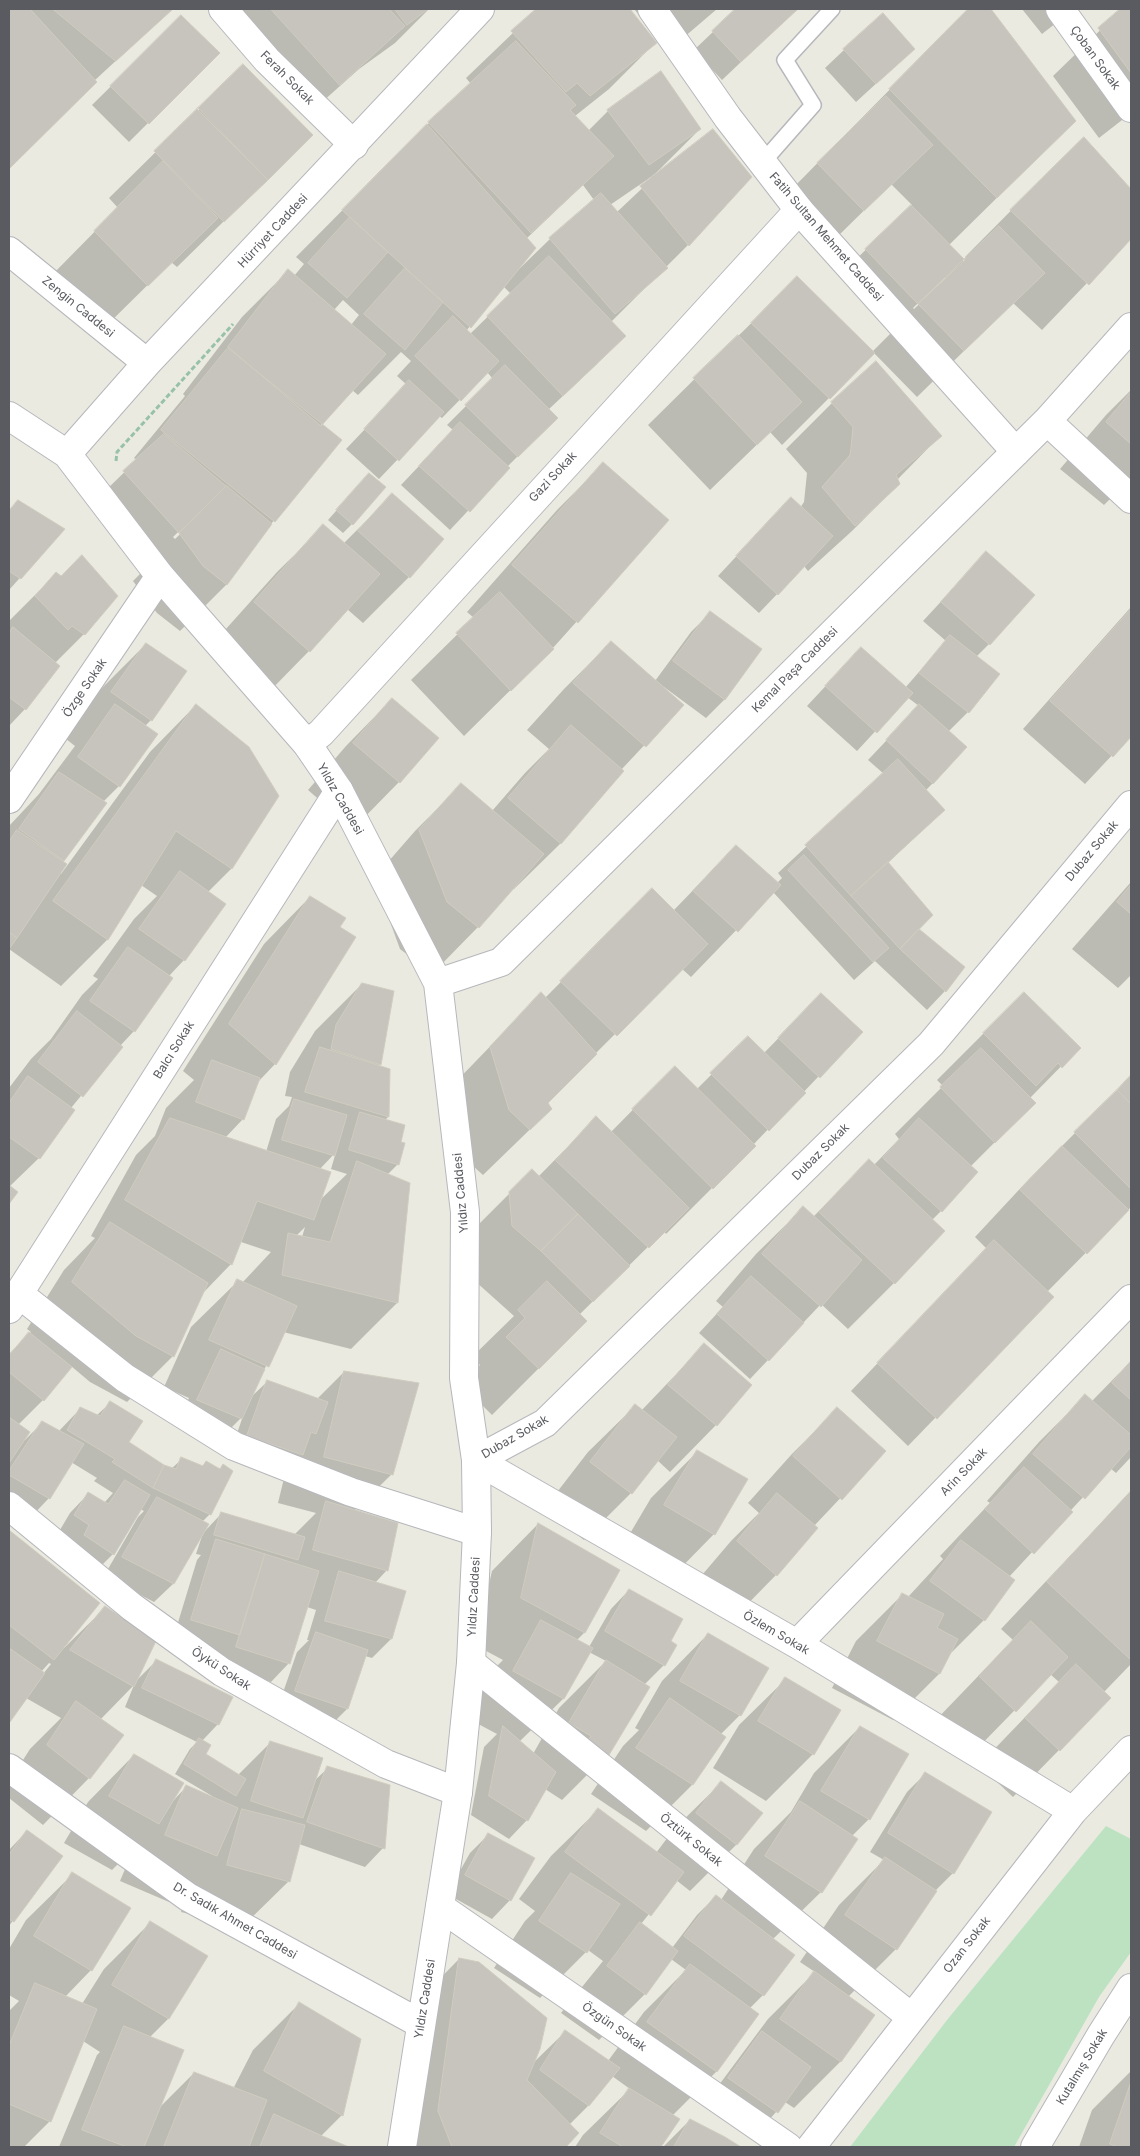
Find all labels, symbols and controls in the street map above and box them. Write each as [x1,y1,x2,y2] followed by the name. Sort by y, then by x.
[1067,23,1123,93] street label: Çoban Sokak
[257,48,317,108] street label: Ferah Sokak
[766,170,886,304] street label: Fatih Sultan Mehmet Caddesi
[235,191,311,271] street label: Hürriyet Caddesi
[39,273,117,341] street label: Zengin Caddesi
[526,449,580,505] street label: Gazi Sokak
[749,624,841,716] street label: Kemal Paşa Caddesi
[60,656,110,720] street label: Özge Sokak
[314,761,366,837] street label: Yıldız Caddesi
[1062,818,1122,884] street label: Dubaz Sokak
[151,1018,197,1082] street label: Balcı Sokak
[789,1120,853,1184] street label: Dubaz Sokak
[450,1152,472,1234] street label: Yıldız Caddesi
[479,1412,551,1462] street label: Dubaz Sokak
[938,1445,990,1499] street label: Arin Sokak
[465,1557,483,1637] street label: Yıldız Caddesi
[740,1608,812,1658] street label: Özlem Sokak
[189,1644,253,1694] street label: Öykü Sokak
[657,1810,725,1870] street label: Öztürk Sokak
[171,1880,299,1962] street label: Dr. Sadık Ahmet Caddesi
[940,1914,994,1976] street label: Ozan Sokak
[412,1958,438,2040] street label: Yıldız Caddesi
[579,1999,649,2055] street label: Özgün Sokak
[1054,2026,1110,2108] street label: Kutalmış Sokak

